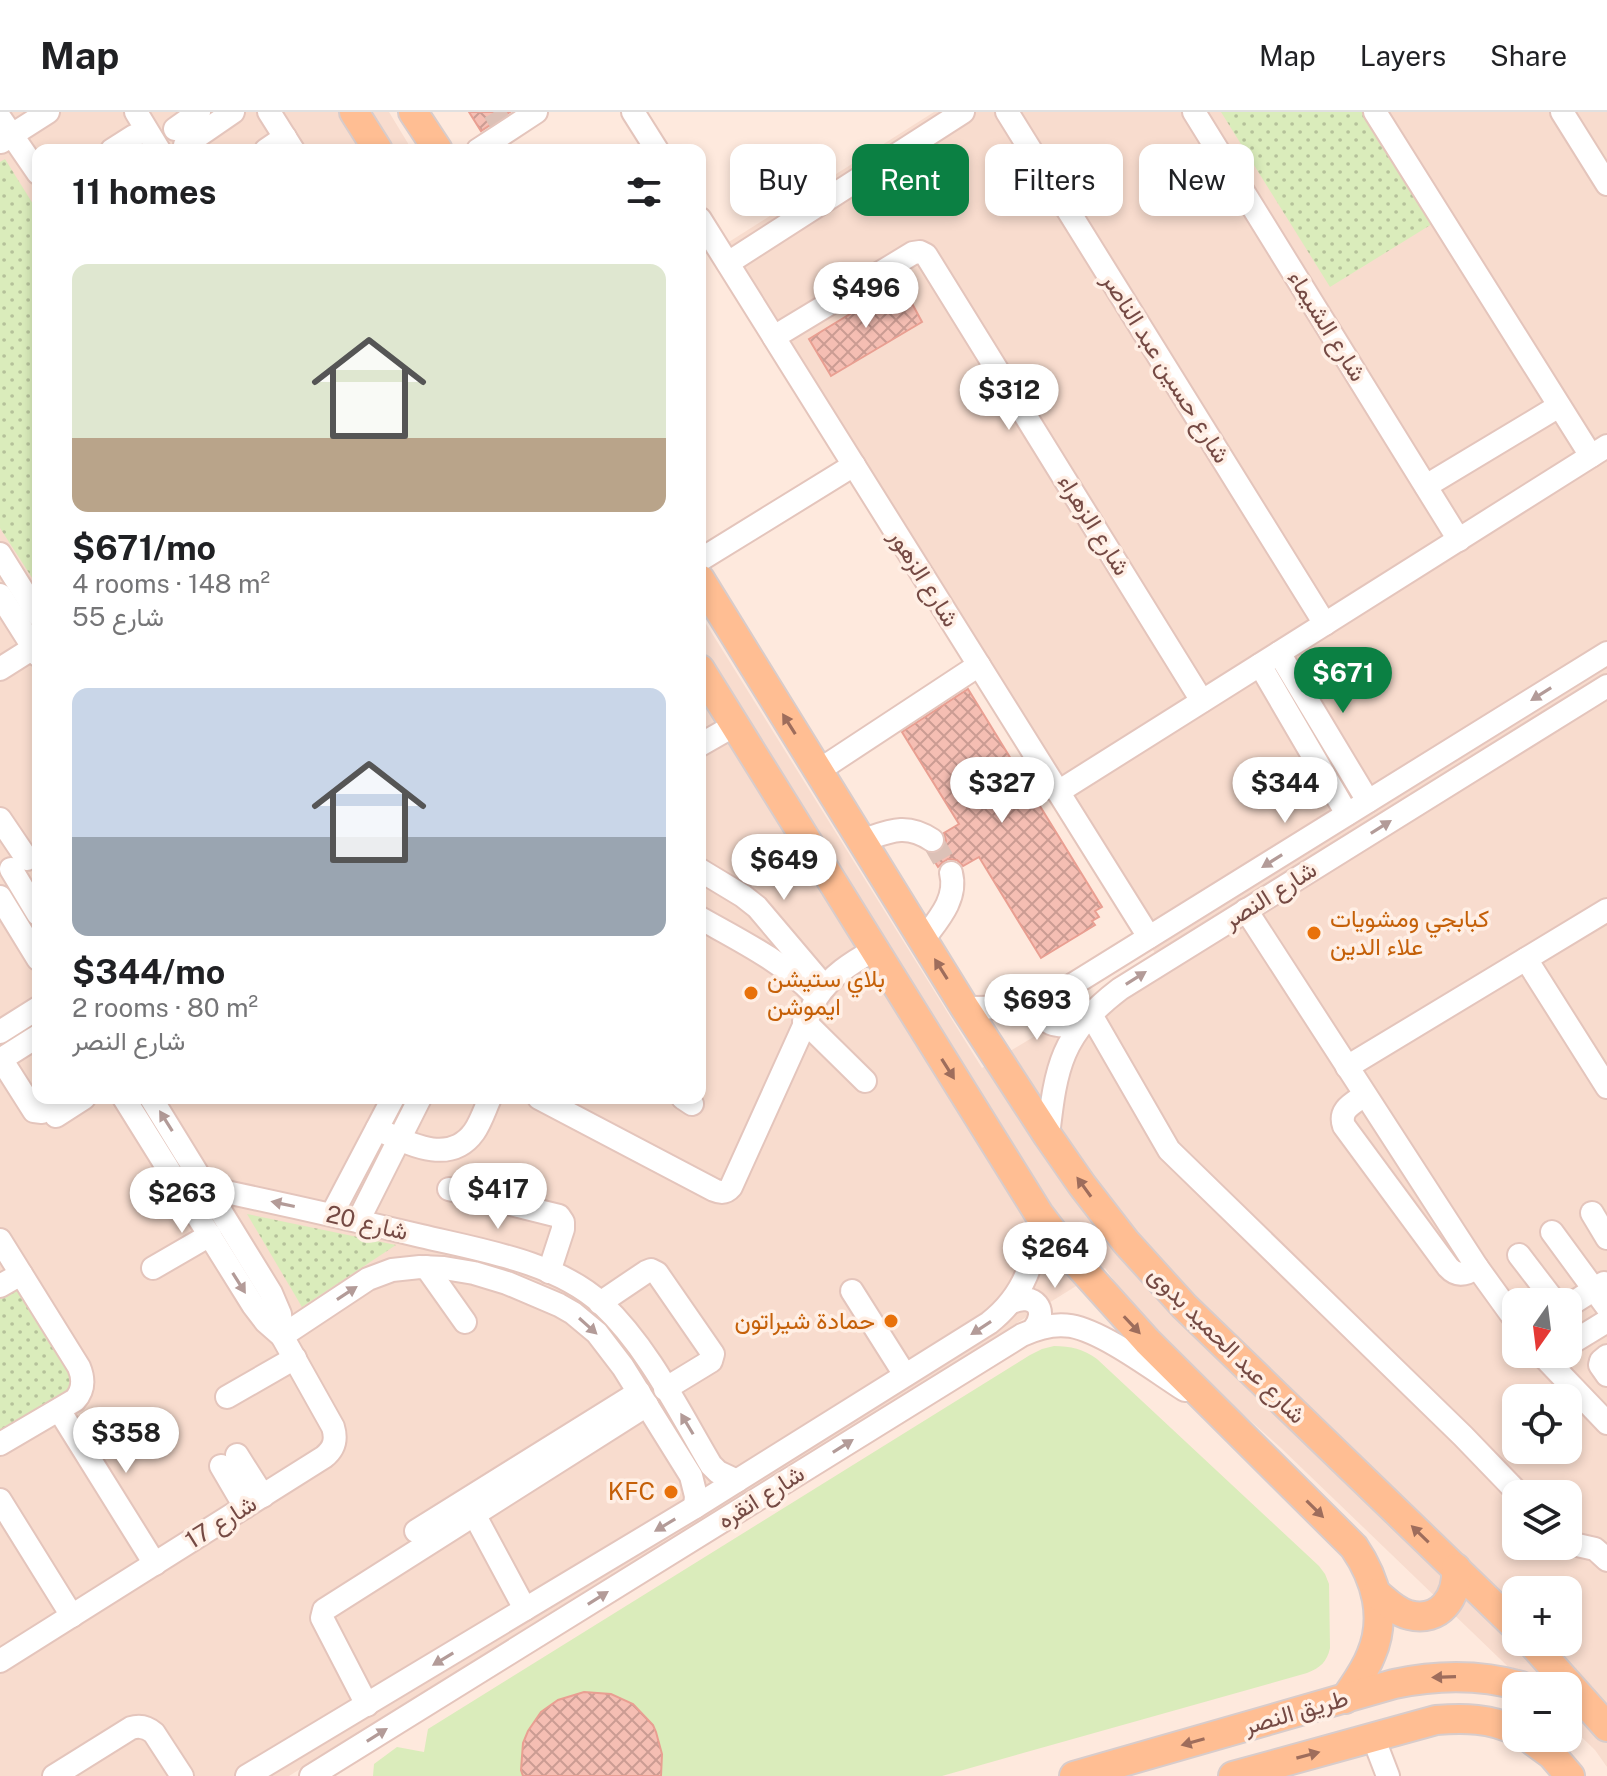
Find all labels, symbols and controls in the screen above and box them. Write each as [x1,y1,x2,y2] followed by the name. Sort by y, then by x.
[40,33,119,78] text: Map
[1259,39,1316,72] text: Map
[1360,39,1446,72] text: Layers
[1490,39,1567,72] text: Share
[730,144,836,216] chip: Buy
[852,144,969,216] chip: Rent
[985,144,1123,216] chip: Filters
[1139,144,1254,216] chip: New
[622,170,666,214] icon: filters
[72,172,216,212] text: 11 homes
[819,262,913,330] pin: $496
[1280,265,1373,388] street label: شارع الشيماء
[1094,266,1237,469] street label: شارع حسين عبد الناصر
[832,272,900,303] text: $496
[297,316,441,460] icon: home
[962,364,1056,432] pin: $312
[978,374,1040,405] text: $312
[1050,469,1137,582] street label: شارع الزهراء
[881,523,966,633] street label: شارع الزهور
[72,528,216,568] text: $671/mo
[72,568,270,599] text: 4 rooms · 148 m²
[72,601,164,632] text: شارع 55
[1296,647,1390,715] pin: $671
[1312,657,1374,688] text: $671
[1530,687,1552,701] one-way arrow
[783,713,797,735] one-way arrow
[297,740,441,884] icon: home
[955,757,1049,825] pin: $327
[1238,757,1332,825] pin: $344
[968,767,1036,798] text: $327
[1250,767,1320,798] text: $344
[1370,819,1391,834] one-way arrow
[737,834,831,902] pin: $649
[750,844,818,875] text: $649
[1261,853,1283,867] one-way arrow
[1217,855,1323,937] street label: شارع النصر
[1330,904,1489,961] place label: كبابجي ومشويات علاء الدين
[1305,924,1323,942] marker: كبابجي ومشويات علاء الدين
[72,952,225,992] text: $344/mo
[934,958,948,980] one-way arrow
[767,964,885,1022] place label: بلاي ستيشن ايموشن
[1125,972,1147,986] one-way arrow
[990,974,1084,1042] pin: $693
[742,984,760,1002] marker: بلاي ستيشن ايموشن
[1002,984,1072,1015] text: $693
[72,992,258,1023] text: 2 rooms · 80 m²
[72,1025,185,1056] text: شارع النصر
[940,1058,955,1079] one-way arrow
[159,1110,173,1132] one-way arrow
[451,1163,545,1231] pin: $417
[135,1167,229,1235] pin: $263
[467,1173,529,1204] text: $417
[1076,1176,1092,1197] one-way arrow
[148,1177,216,1208] text: $263
[271,1197,296,1210] one-way arrow
[323,1199,411,1248] street label: شارع 20
[1008,1222,1102,1290] pin: $264
[1021,1232,1089,1263] text: $264
[1141,1260,1312,1431] street label: شارع عبد الحميد بدوى
[232,1272,246,1294] one-way arrow
[336,1286,358,1300] one-way arrow
[1502,1288,1582,1368] north arrow
[1502,1288,1582,1752] map controls
[734,1306,875,1336] place label: حمادة شيراتون
[882,1312,900,1330] marker: حمادة شيراتون
[1122,1315,1140,1334] one-way arrow
[578,1316,597,1334] one-way arrow
[970,1320,991,1335] one-way arrow
[1502,1384,1582,1464] button: locate
[79,1407,173,1475] pin: $358
[680,1413,694,1435] one-way arrow
[91,1417,161,1448] text: $358
[832,1439,854,1453] one-way arrow
[712,1459,811,1536] street label: شارع انقره
[608,1477,655,1505] place label: KFC
[1502,1480,1582,1560] button: layers
[662,1483,680,1501] marker: KFC
[180,1489,263,1556] street label: شارع 17
[1305,1499,1324,1518] one-way arrow
[654,1517,676,1531] one-way arrow
[1411,1525,1430,1543] one-way arrow
[1502,1576,1582,1656] button: +
[587,1591,609,1605] one-way arrow
[432,1652,454,1666] one-way arrow
[1431,1671,1456,1684] one-way arrow
[1502,1672,1582,1752] button: −
[1239,1683,1352,1741] street label: طريق النصر
[366,1728,388,1742] one-way arrow
[1180,1736,1204,1749] one-way arrow
[1296,1748,1320,1761] one-way arrow

